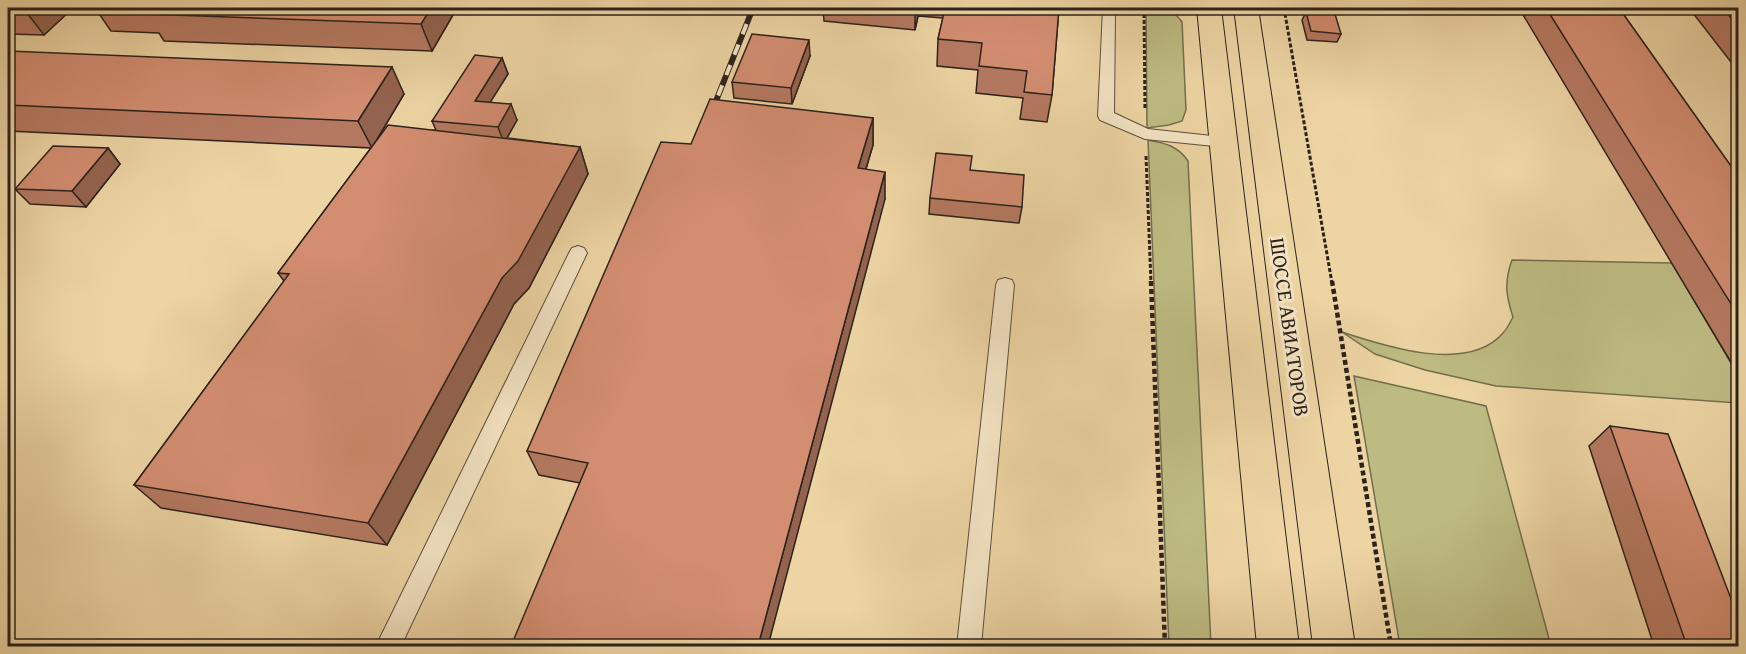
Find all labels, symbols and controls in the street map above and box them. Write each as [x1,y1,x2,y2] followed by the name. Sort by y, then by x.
[1262,236,1318,418] street label: ШОССЕ АВИАТОРОВ

